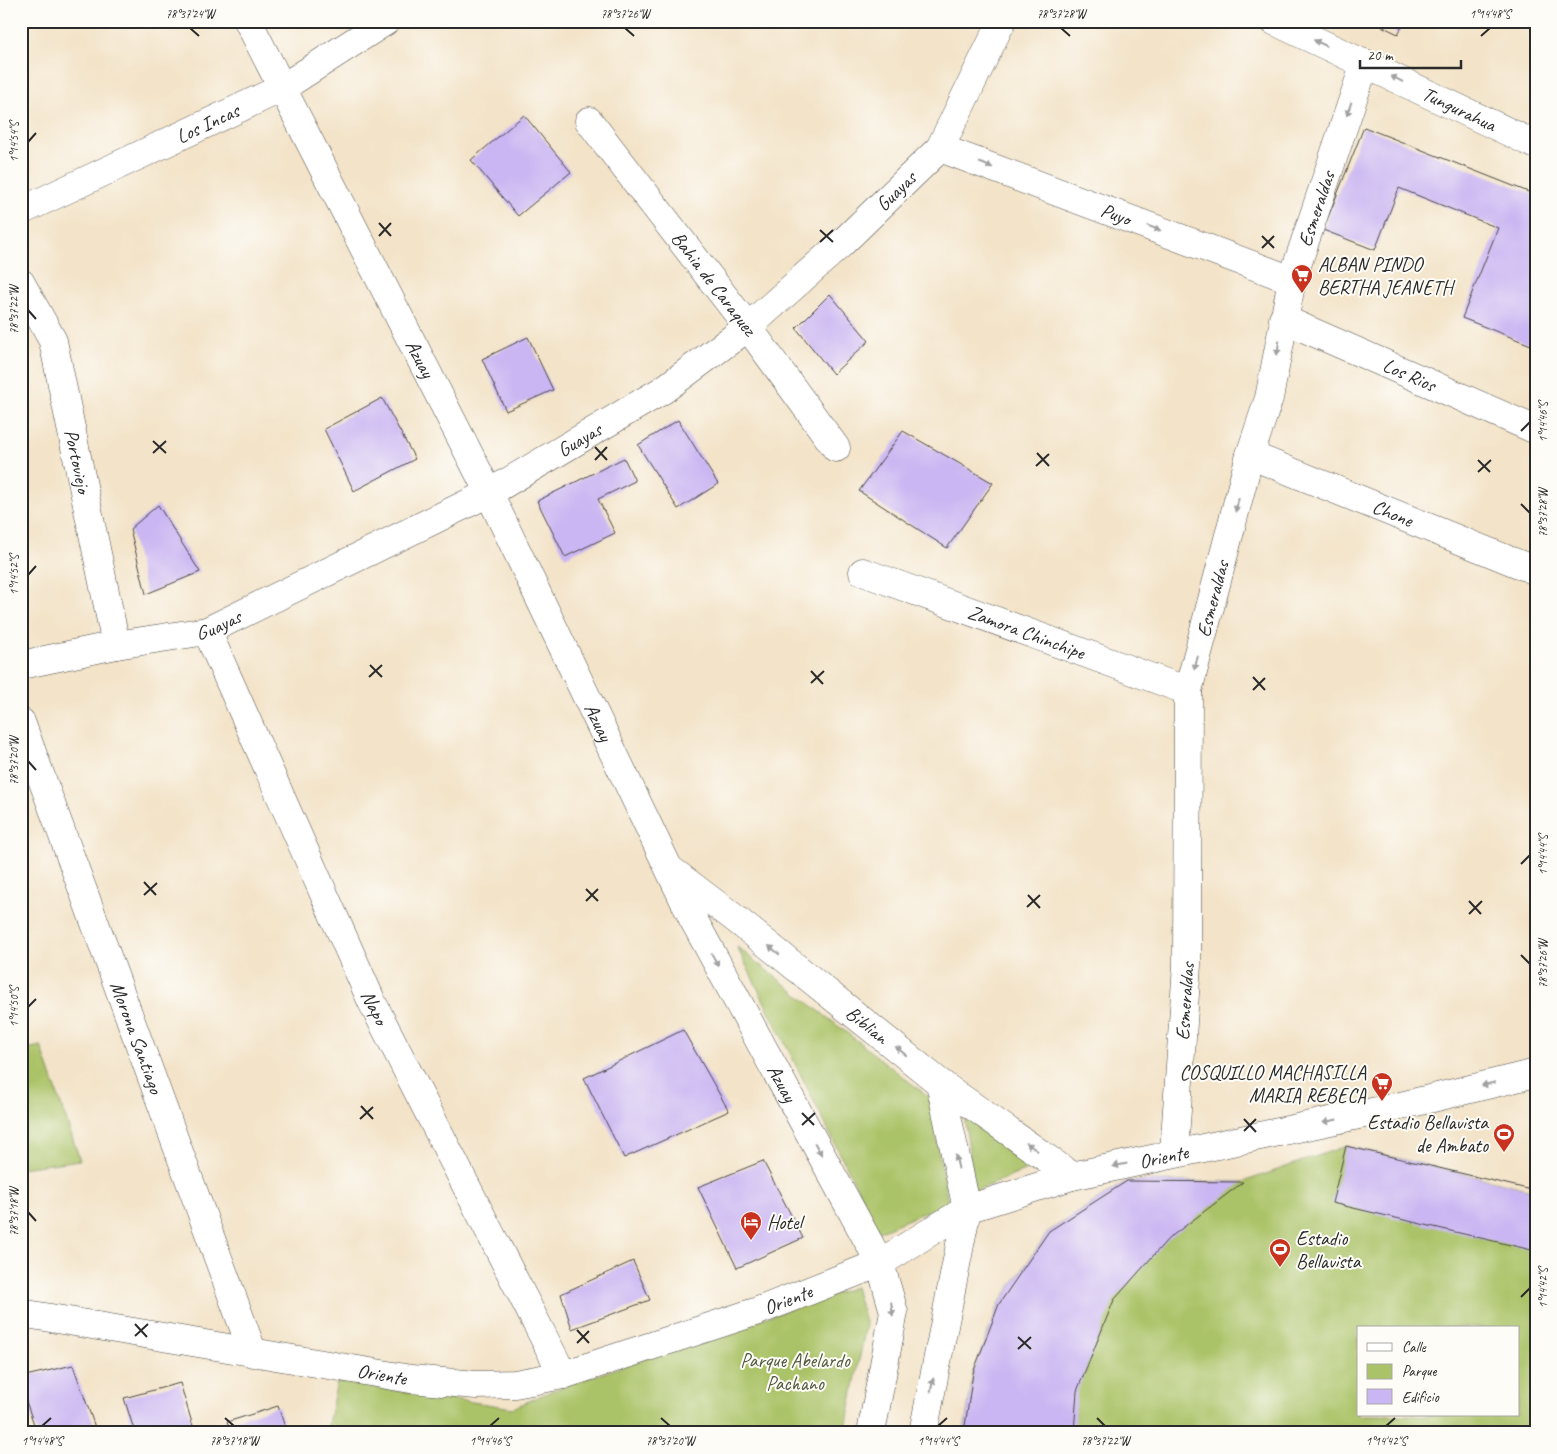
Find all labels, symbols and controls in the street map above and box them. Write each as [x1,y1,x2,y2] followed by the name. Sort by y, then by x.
[166,6,217,22] text: 78°37'24"W
[601,6,652,22] text: 78°37'26"W
[1037,6,1088,22] text: 78°37'28"W
[1470,6,1512,22] text: 1°14'48"S
[1313,38,1327,46] one-way arrow
[1360,38,1461,70] scale bar
[1367,46,1394,65] text: 20 m
[1390,74,1404,82] one-way arrow
[1418,81,1502,138] street label: Tungurahua
[172,97,245,149] street label: Los Incas
[1345,102,1353,117] one-way arrow
[6,120,22,162] text: 1°14'54"S
[979,161,994,169] one-way arrow
[870,164,923,217] street label: Guayas
[1292,166,1341,250] street label: Esmeraldas
[1097,198,1136,232] street label: Puyo
[1147,225,1162,232] one-way arrow
[666,227,763,342] street label: Bahia de Caraquez
[1318,252,1455,300] place label: ALBAN PINDO BERTHA JEANETH
[1290,263,1314,294] supermarket icon: ALBAN PINDO BERTHA JEANETH
[6,283,22,334] text: 78°37'22"W
[400,336,440,383] street label: Azuay
[1274,341,1282,356] one-way arrow
[1379,352,1441,398] street label: Los Rios
[1535,400,1551,442] text: 1°14'46"S
[553,416,608,463] street label: Guayas
[59,427,97,497] street label: Portoviejo
[1535,486,1551,537] text: 78°37'28"W
[1369,494,1418,533] street label: Chone
[1233,498,1241,513] one-way arrow
[6,553,22,595] text: 1°14'52"S
[1191,556,1235,639] street label: Esmeraldas
[964,599,1089,666] street label: Zamora Chinchipe
[195,603,247,645] street label: Guayas
[1192,655,1200,670] one-way arrow
[579,699,618,746] street label: Azuay
[6,734,22,785] text: 78°37'20"W
[1535,833,1551,875] text: 1°14'44"S
[1535,937,1551,988] text: 78°37'26"W
[768,944,781,955] one-way arrow
[711,952,719,967] one-way arrow
[1170,960,1200,1041] street label: Esmeraldas
[104,978,169,1098] street label: Morona Santiago
[6,985,22,1027] text: 1°14'50"S
[355,986,394,1031] street label: Napo
[841,1000,894,1050] street label: Biblian
[895,1046,908,1057] one-way arrow
[761,1060,803,1107] street label: Azuay
[1180,1060,1367,1108] place label: COSQUILLO MACHASILLA MARIA REBECA
[1370,1071,1394,1102] supermarket icon: COSQUILLO MACHASILLA MARIA REBECA
[1481,1081,1496,1089] one-way arrow
[1367,1110,1489,1158] place label: Estadio Bellavista de Ambato
[1322,1117,1338,1125] one-way arrow
[1492,1122,1516,1153] sports icon: Estadio Bellavista de Ambato
[1137,1139,1192,1174] street label: Oriente
[814,1141,822,1156] one-way arrow
[1025,1142,1039,1152] one-way arrow
[953,1154,961,1169] one-way arrow
[1112,1161,1127,1169] one-way arrow
[6,1185,22,1236] text: 78°37'18"W
[739,1210,763,1241] hotel icon: Hotel
[767,1210,805,1235] place label: Hotel
[1296,1226,1362,1274] place label: Estadio Bellavista
[1268,1237,1292,1268] sports icon: Estadio Bellavista
[1535,1266,1551,1308] text: 1°14'42"S
[760,1278,817,1320] street label: Oriente
[888,1302,896,1318] one-way arrow
[1357,1326,1520,1416] legend
[1402,1338,1427,1357] text: Calle
[740,1348,851,1396] park label: Parque Abelardo Pachano
[355,1358,410,1391] street label: Oriente
[1402,1362,1438,1381] text: Parque
[929,1377,937,1393] one-way arrow
[1402,1388,1440,1407] text: Edificio
[22,1433,64,1449] text: 1°14'48"S
[210,1433,261,1449] text: 78°37'18"W
[470,1433,512,1449] text: 1°14'46"S
[646,1433,697,1449] text: 78°37'20"W
[918,1433,960,1449] text: 1°14'44"S
[1081,1433,1132,1449] text: 78°37'22"W
[1366,1433,1408,1449] text: 1°14'42"S

